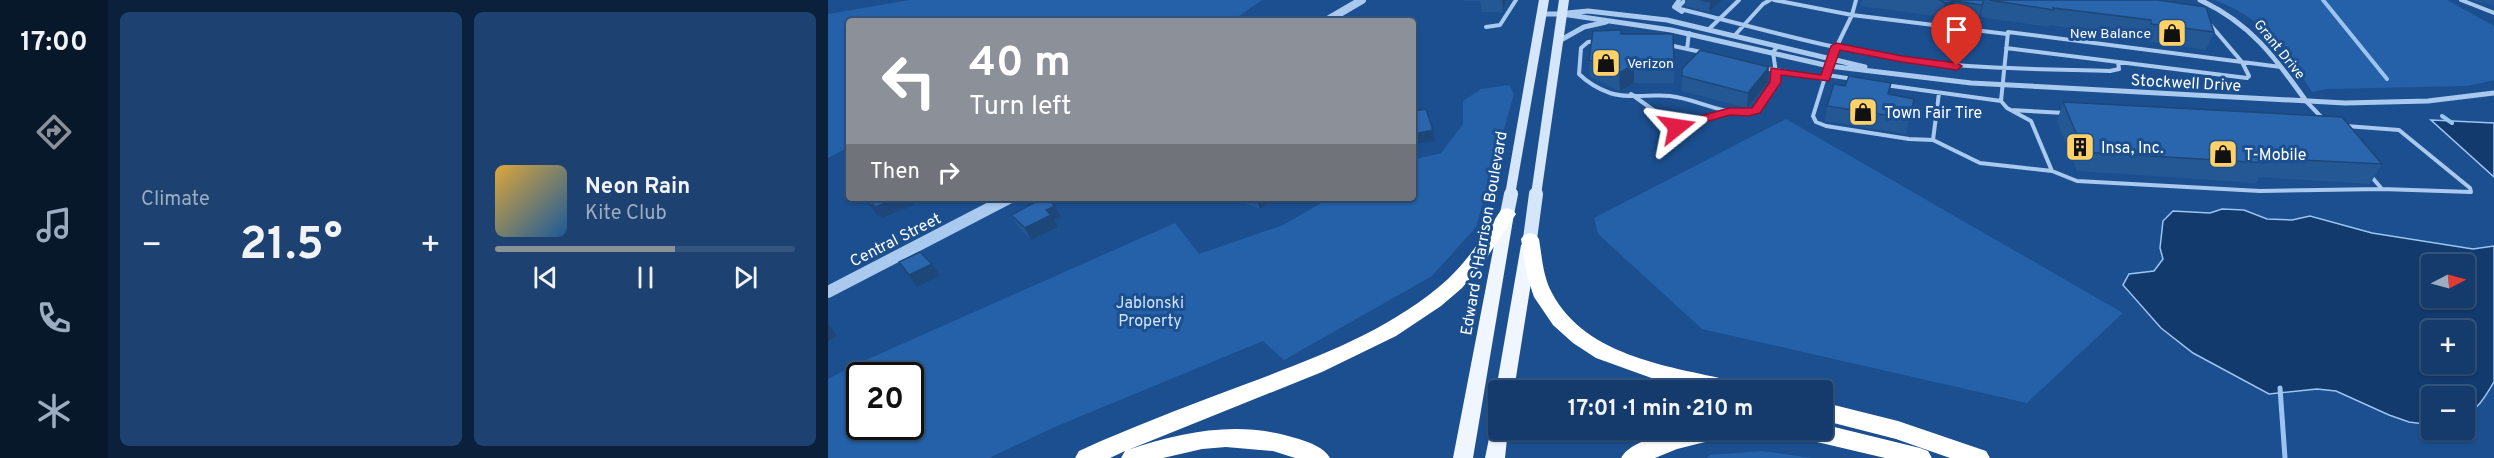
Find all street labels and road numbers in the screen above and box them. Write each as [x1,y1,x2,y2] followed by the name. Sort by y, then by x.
[2250,17,2308,83] street label: Grant Drive
[2130,71,2242,97] street label: Stockwell Drive
[1457,130,1513,337] street label: Edward S Harrison Boulevard
[847,209,945,272] street label: Central Street

